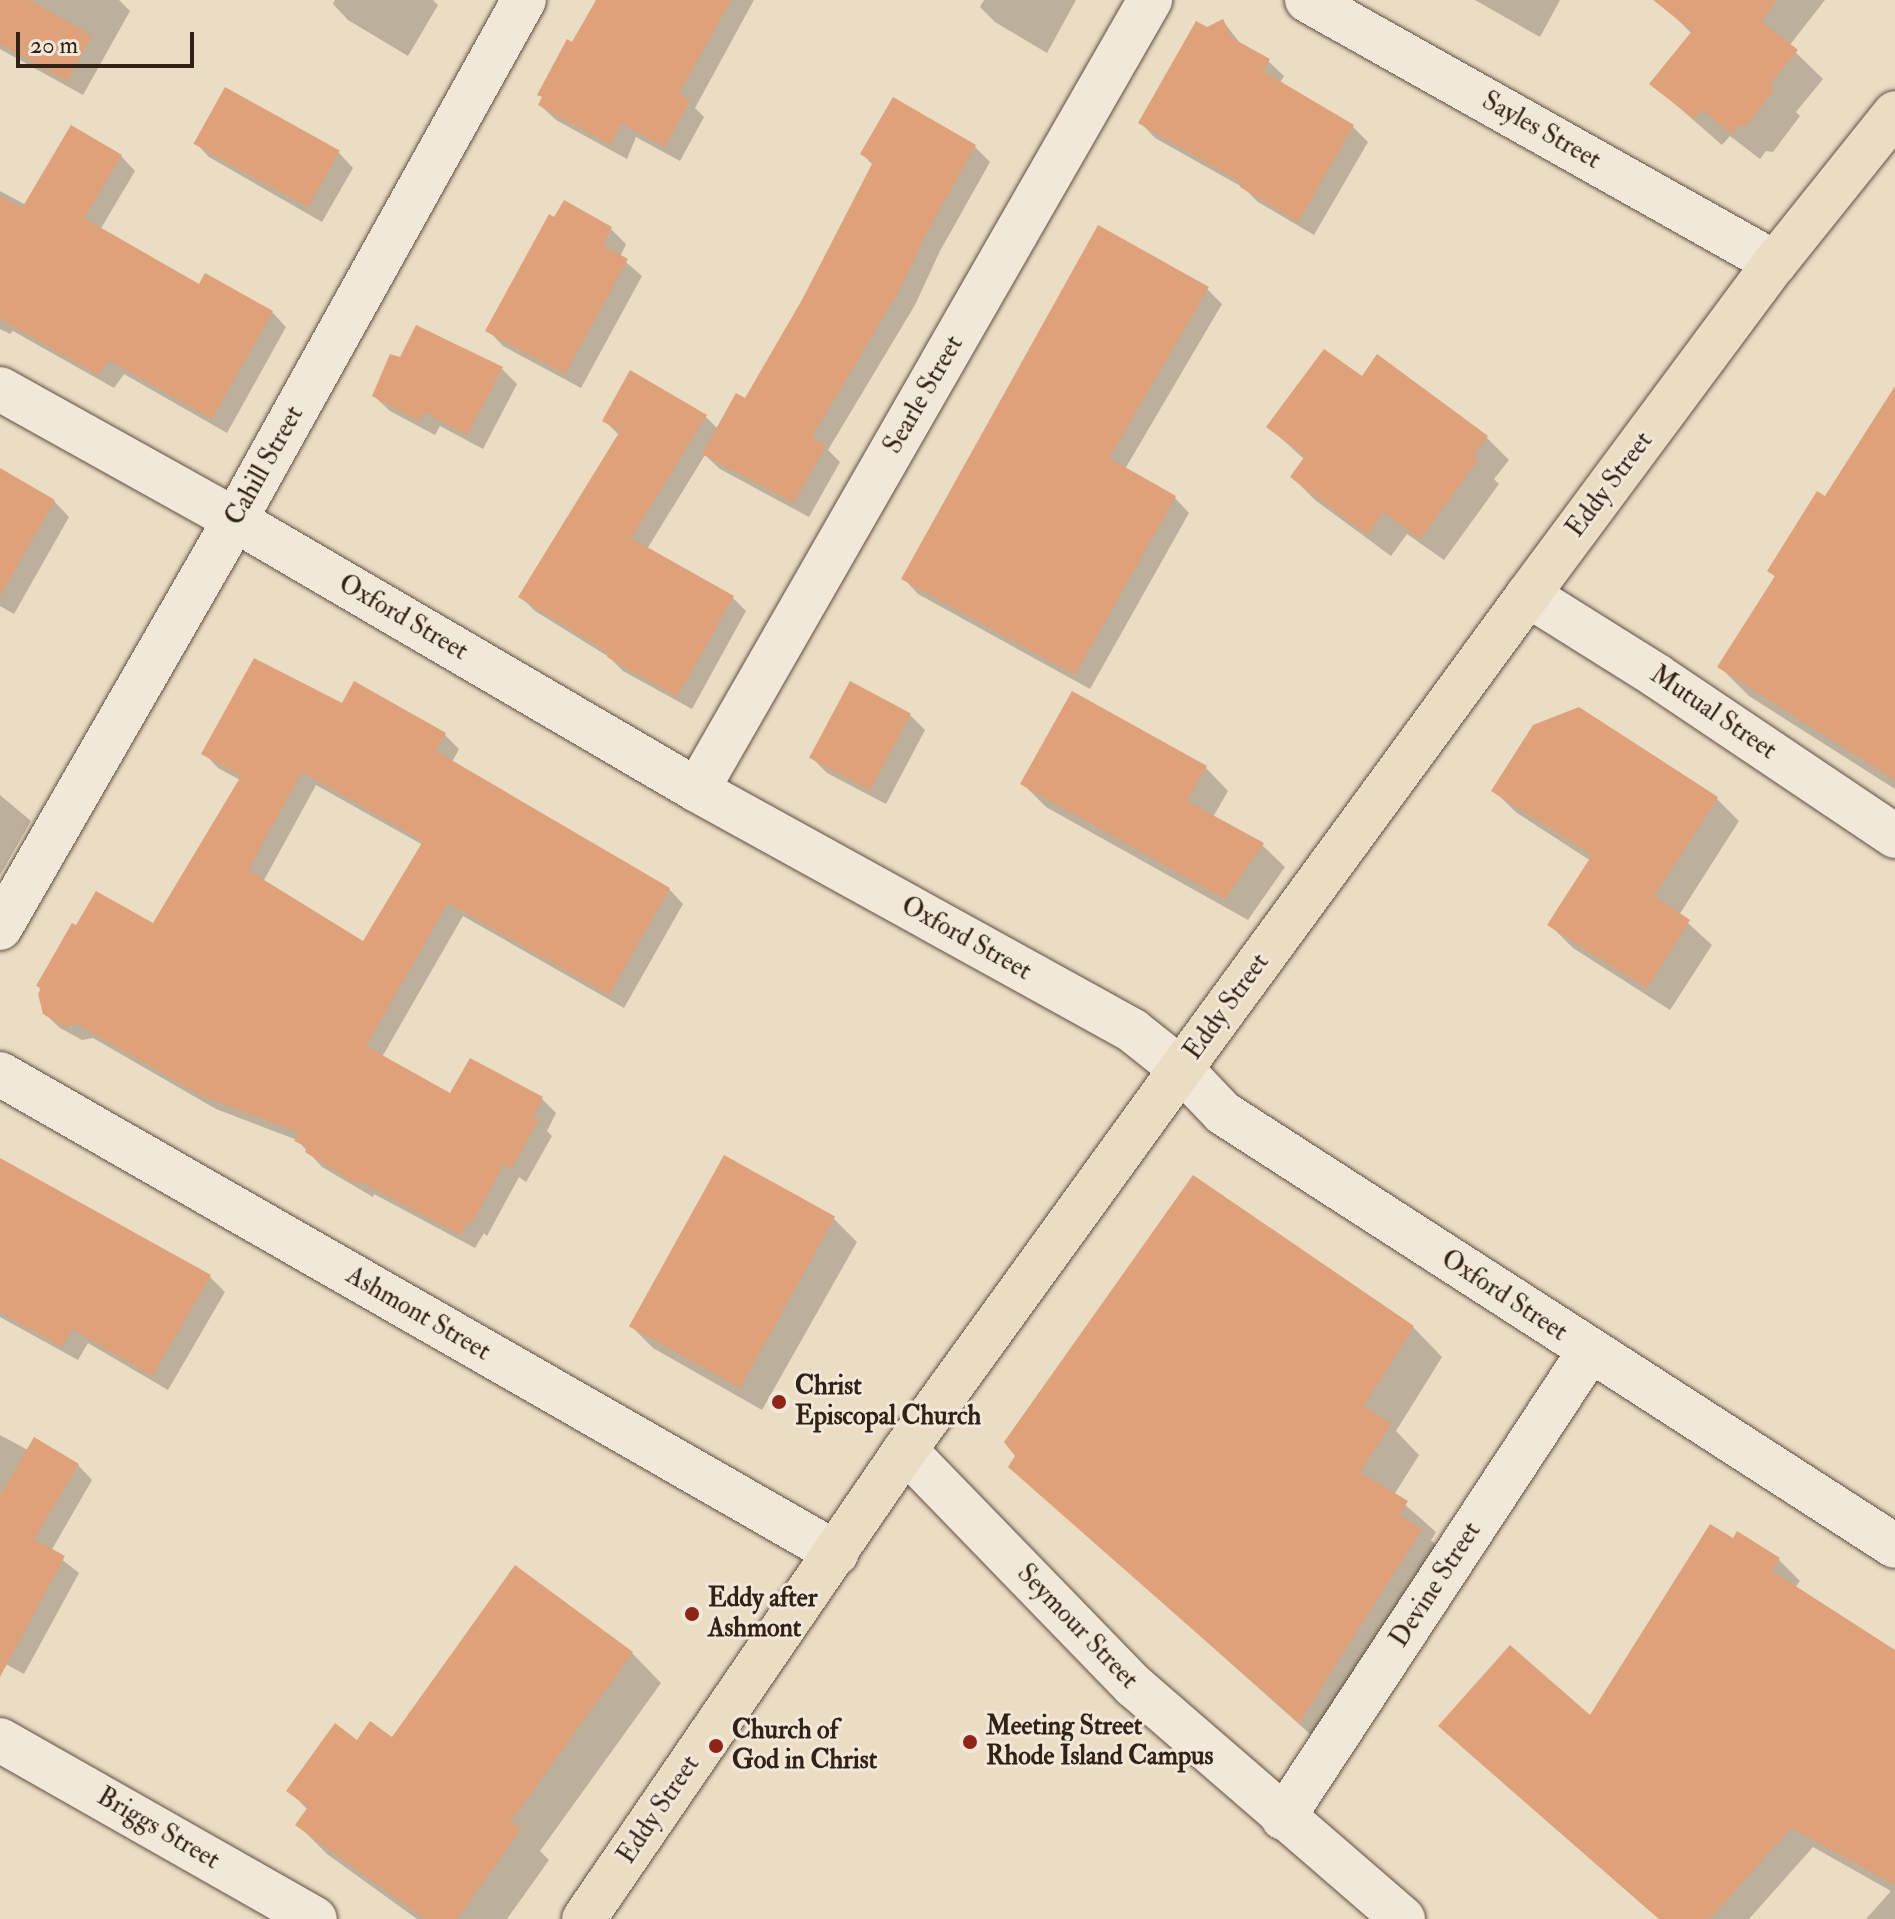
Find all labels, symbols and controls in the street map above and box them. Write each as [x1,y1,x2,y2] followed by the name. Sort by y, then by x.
[20,16,198,66] scale bar
[30,30,78,61] text: 20 m
[1476,86,1606,176] street label: Sayles Street
[878,330,970,460] street label: Searle Street
[219,401,311,531] street label: Cahill Street
[1560,426,1660,544] street label: Eddy Street
[333,569,473,667] street label: Oxford Street
[1644,659,1782,767] street label: Mutual Street
[895,890,1037,988] street label: Oxford Street
[1178,948,1276,1066] street label: Eddy Street
[1435,1244,1573,1348] street label: Oxford Street
[340,1260,496,1368] street label: Ashmont Street
[795,1371,981,1432] place label: Christ Episcopal Church
[770,1393,788,1411] marker: Christ Episcopal Church
[1384,1517,1488,1653] street label: Devine Street
[1010,1558,1144,1696] street label: Seymour Street
[708,1583,817,1644] place label: Eddy after Ashmont
[683,1605,701,1623] marker: Eddy after Ashmont
[986,1711,1213,1772] place label: Meeting Street Rhode Island Campus
[732,1715,877,1776] place label: Church of God in Christ
[961,1733,979,1751] marker: Meeting Street Rhode Island Campus
[707,1737,725,1755] marker: Church of God in Christ
[611,1750,707,1870] street label: Eddy Street
[91,1781,225,1877] street label: Briggs Street

